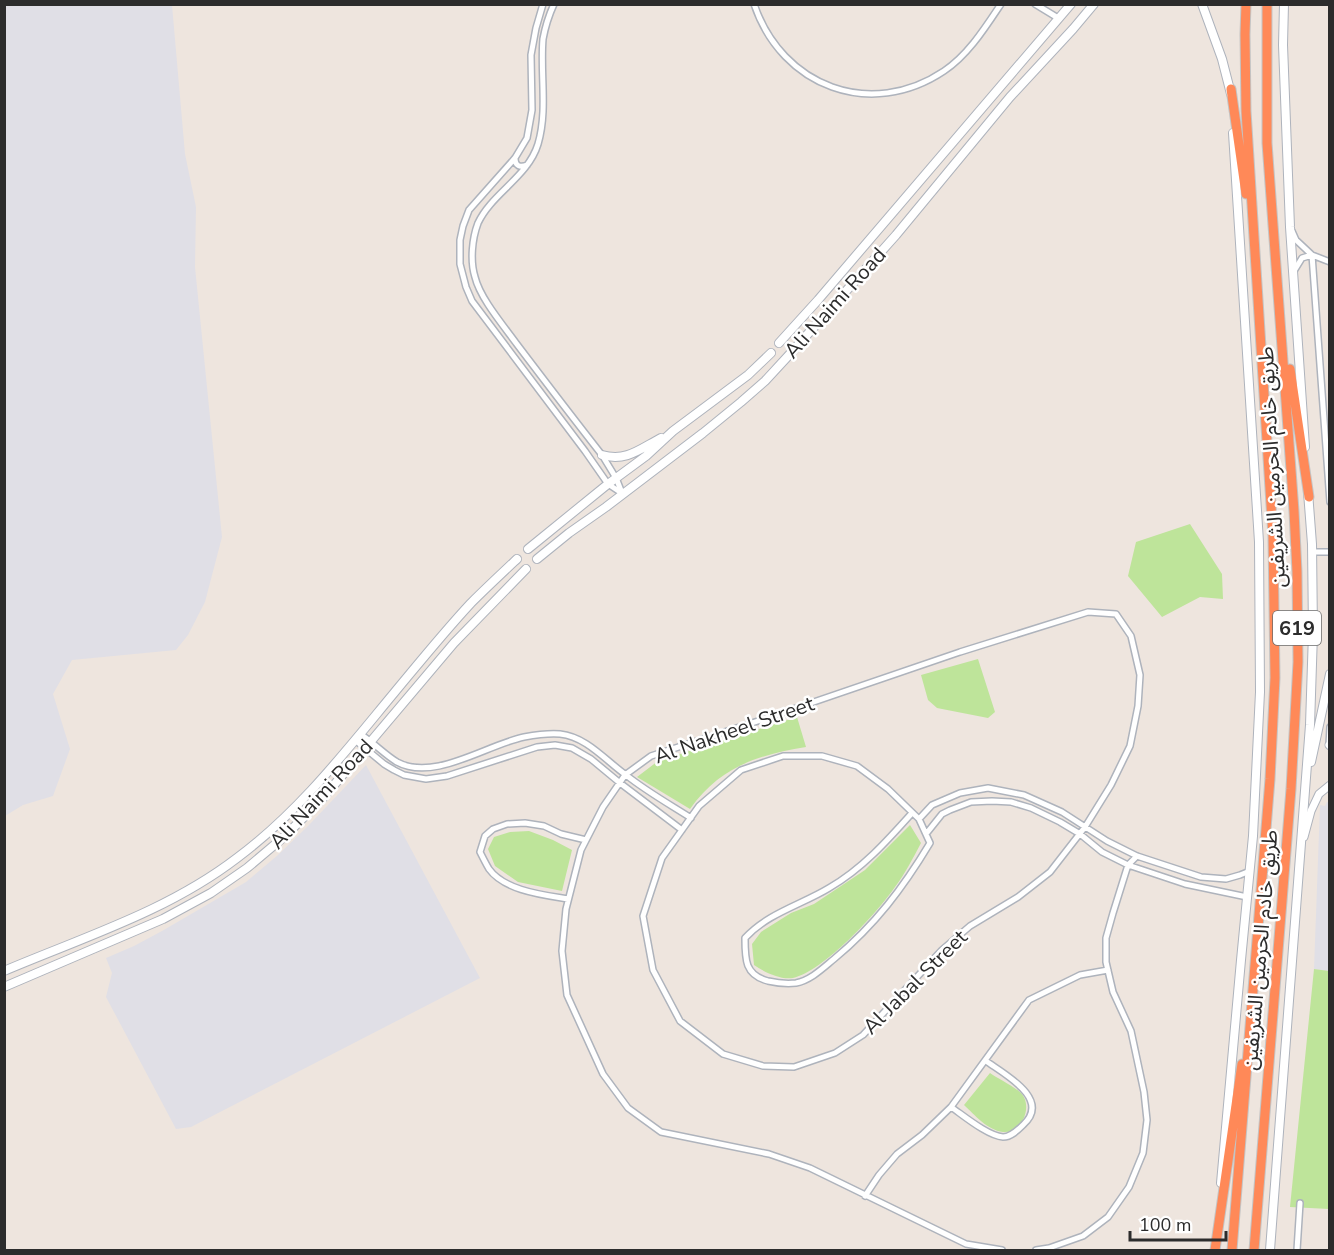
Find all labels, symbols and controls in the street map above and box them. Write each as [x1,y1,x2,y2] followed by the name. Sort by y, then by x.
[778,241,892,365] street label: Ali Naimi Road
[1252,346,1294,588] street label: طريق خادم الحرمين الشريفين
[1273,611,1321,645] road number: 619
[650,689,818,770] street label: Al Nakheel Street
[263,733,379,855] street label: Ali Naimi Road
[1236,829,1286,1072] street label: طريق خادم الحرمين الشريفين
[857,923,974,1040] street label: Al Jabal Street
[1130,1204,1226,1242] scale bar
[1139,1213,1191,1237] text: 100 m

